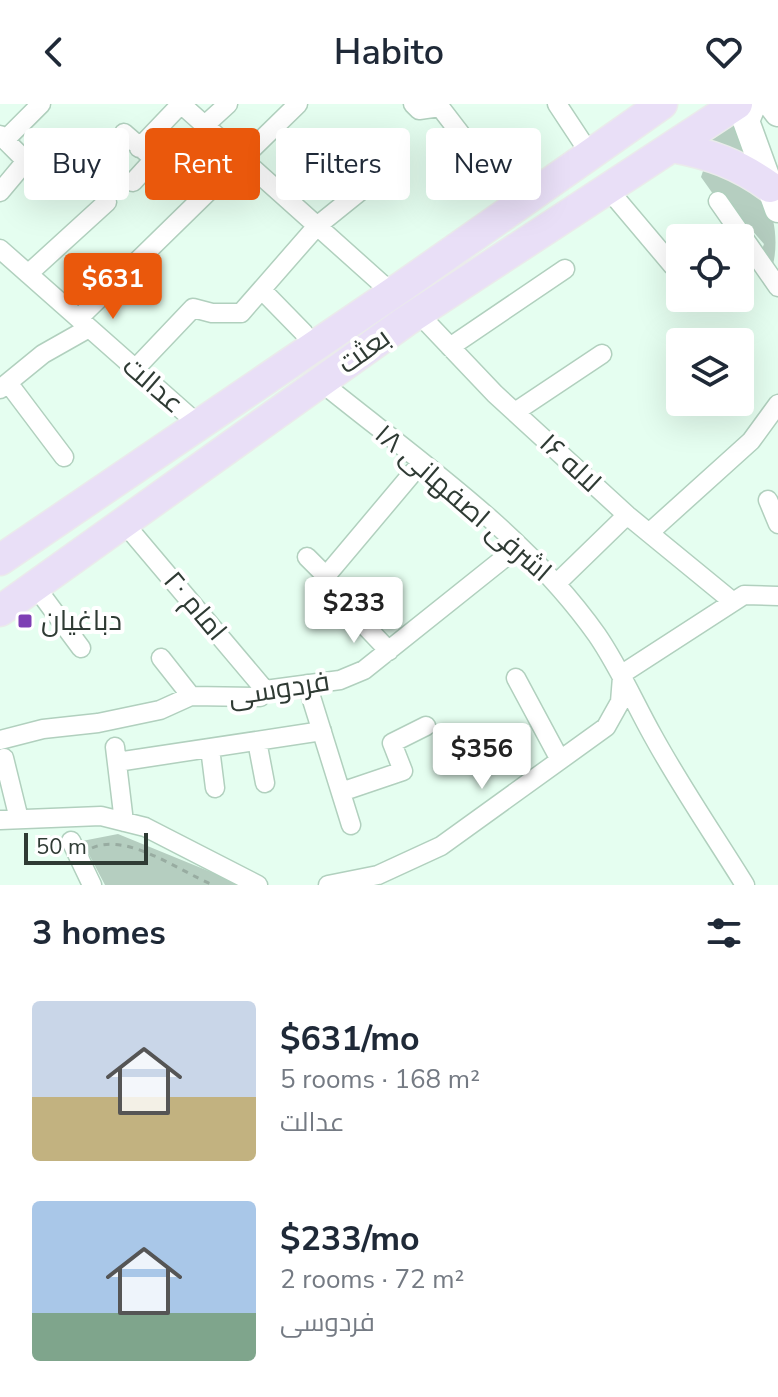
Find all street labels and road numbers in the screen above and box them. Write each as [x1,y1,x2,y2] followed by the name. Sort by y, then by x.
[330,319,398,383] street label: بعثت
[114,348,192,422] street label: عدالت
[367,416,559,590] street label: اشرفی اصفهانی ۱۸
[531,425,609,501] street label: لاله ۱۶
[155,563,235,649] street label: امام ۲۰
[226,662,332,716] street label: فردوسی

